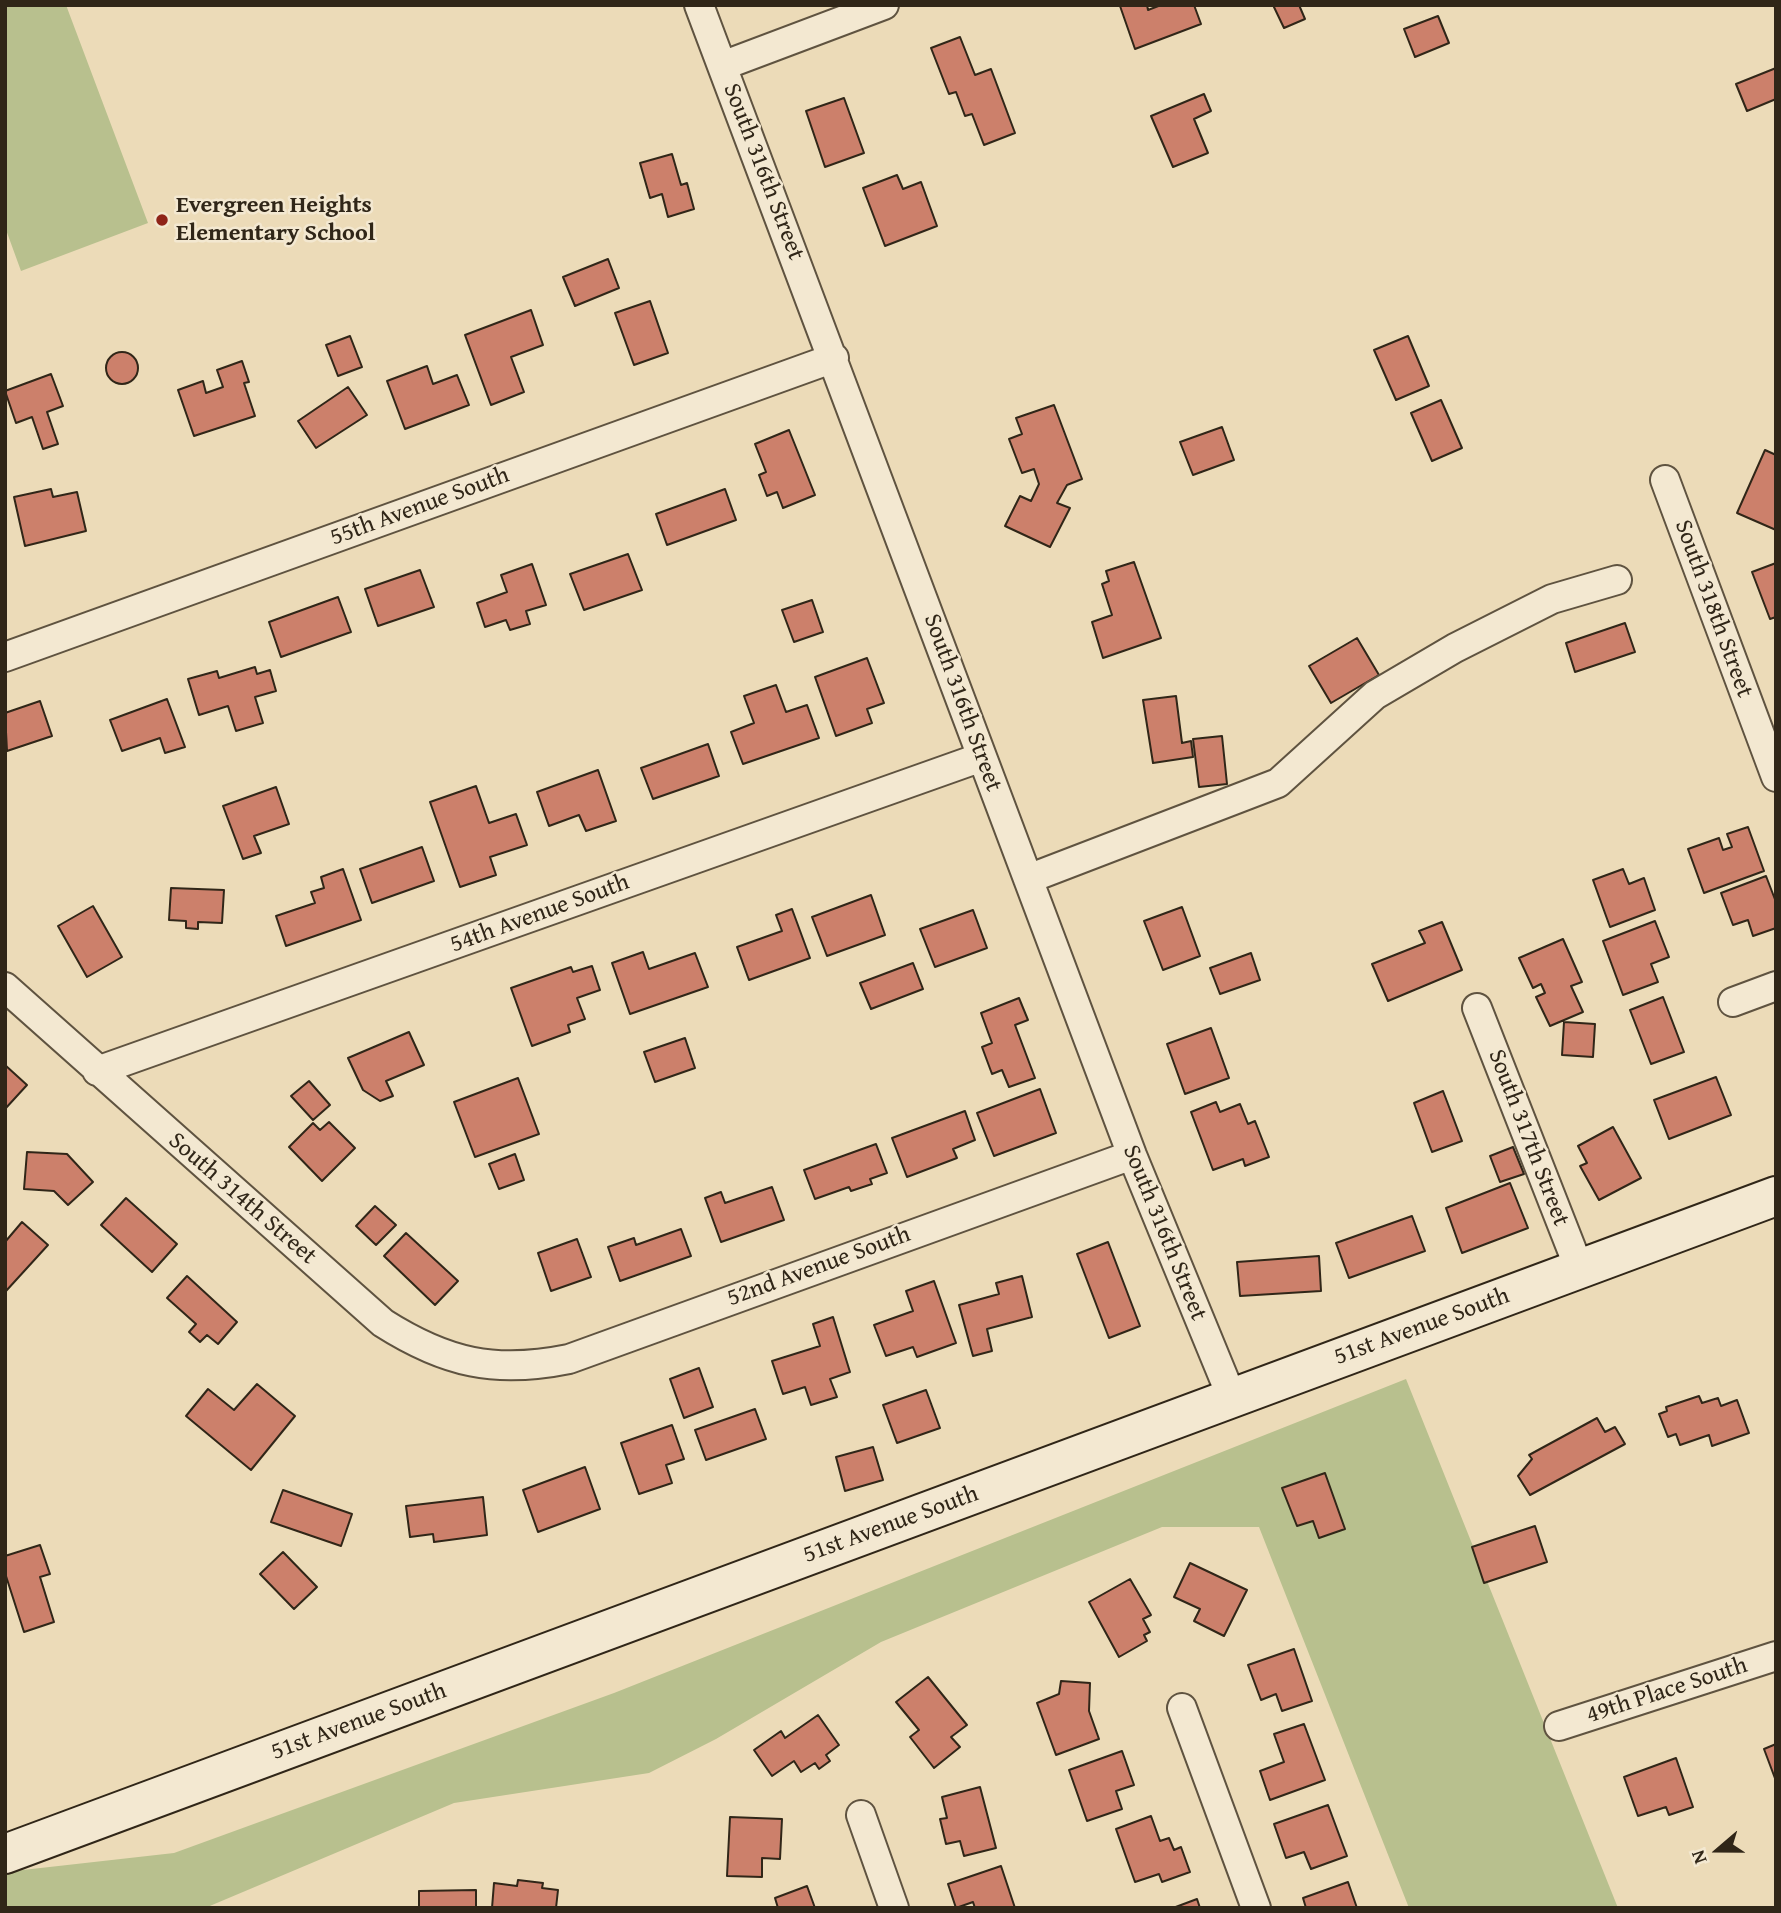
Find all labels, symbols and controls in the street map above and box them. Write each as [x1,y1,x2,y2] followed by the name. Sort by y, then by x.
[716,80,810,264] street label: South 316th Street
[176,192,375,248] place label: Evergreen Heights Elementary School
[154,212,170,228] marker: Evergreen Heights Elementary School
[327,461,513,553] street label: 55th Avenue South
[1668,516,1758,702] street label: South 318th Street
[917,610,1007,796] street label: South 316th Street
[447,868,633,960] street label: 54th Avenue South
[1481,1046,1575,1230] street label: South 317th Street
[162,1127,322,1271] street label: South 314th Street
[1116,1141,1212,1325] street label: South 316th Street
[724,1221,914,1313] street label: 52nd Avenue South
[1330,1282,1514,1372] street label: 51st Avenue South
[799,1480,983,1570] street label: 51st Avenue South
[1583,1651,1751,1731] street label: 49th Place South
[267,1677,451,1767] street label: 51st Avenue South
[1683,1815,1753,1885] north arrow
[1683,1846,1714,1868] text: N

